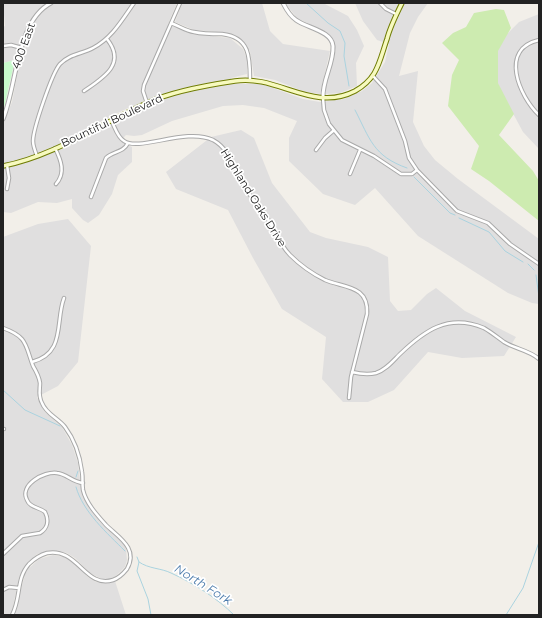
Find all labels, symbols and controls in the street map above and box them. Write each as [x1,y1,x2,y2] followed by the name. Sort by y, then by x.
[10,21,38,71] street label: 400 East
[59,92,165,150] street label: Bountiful Boulevard
[217,146,289,250] street label: Highland Oaks Drive
[172,562,234,608] water label: North Fork

